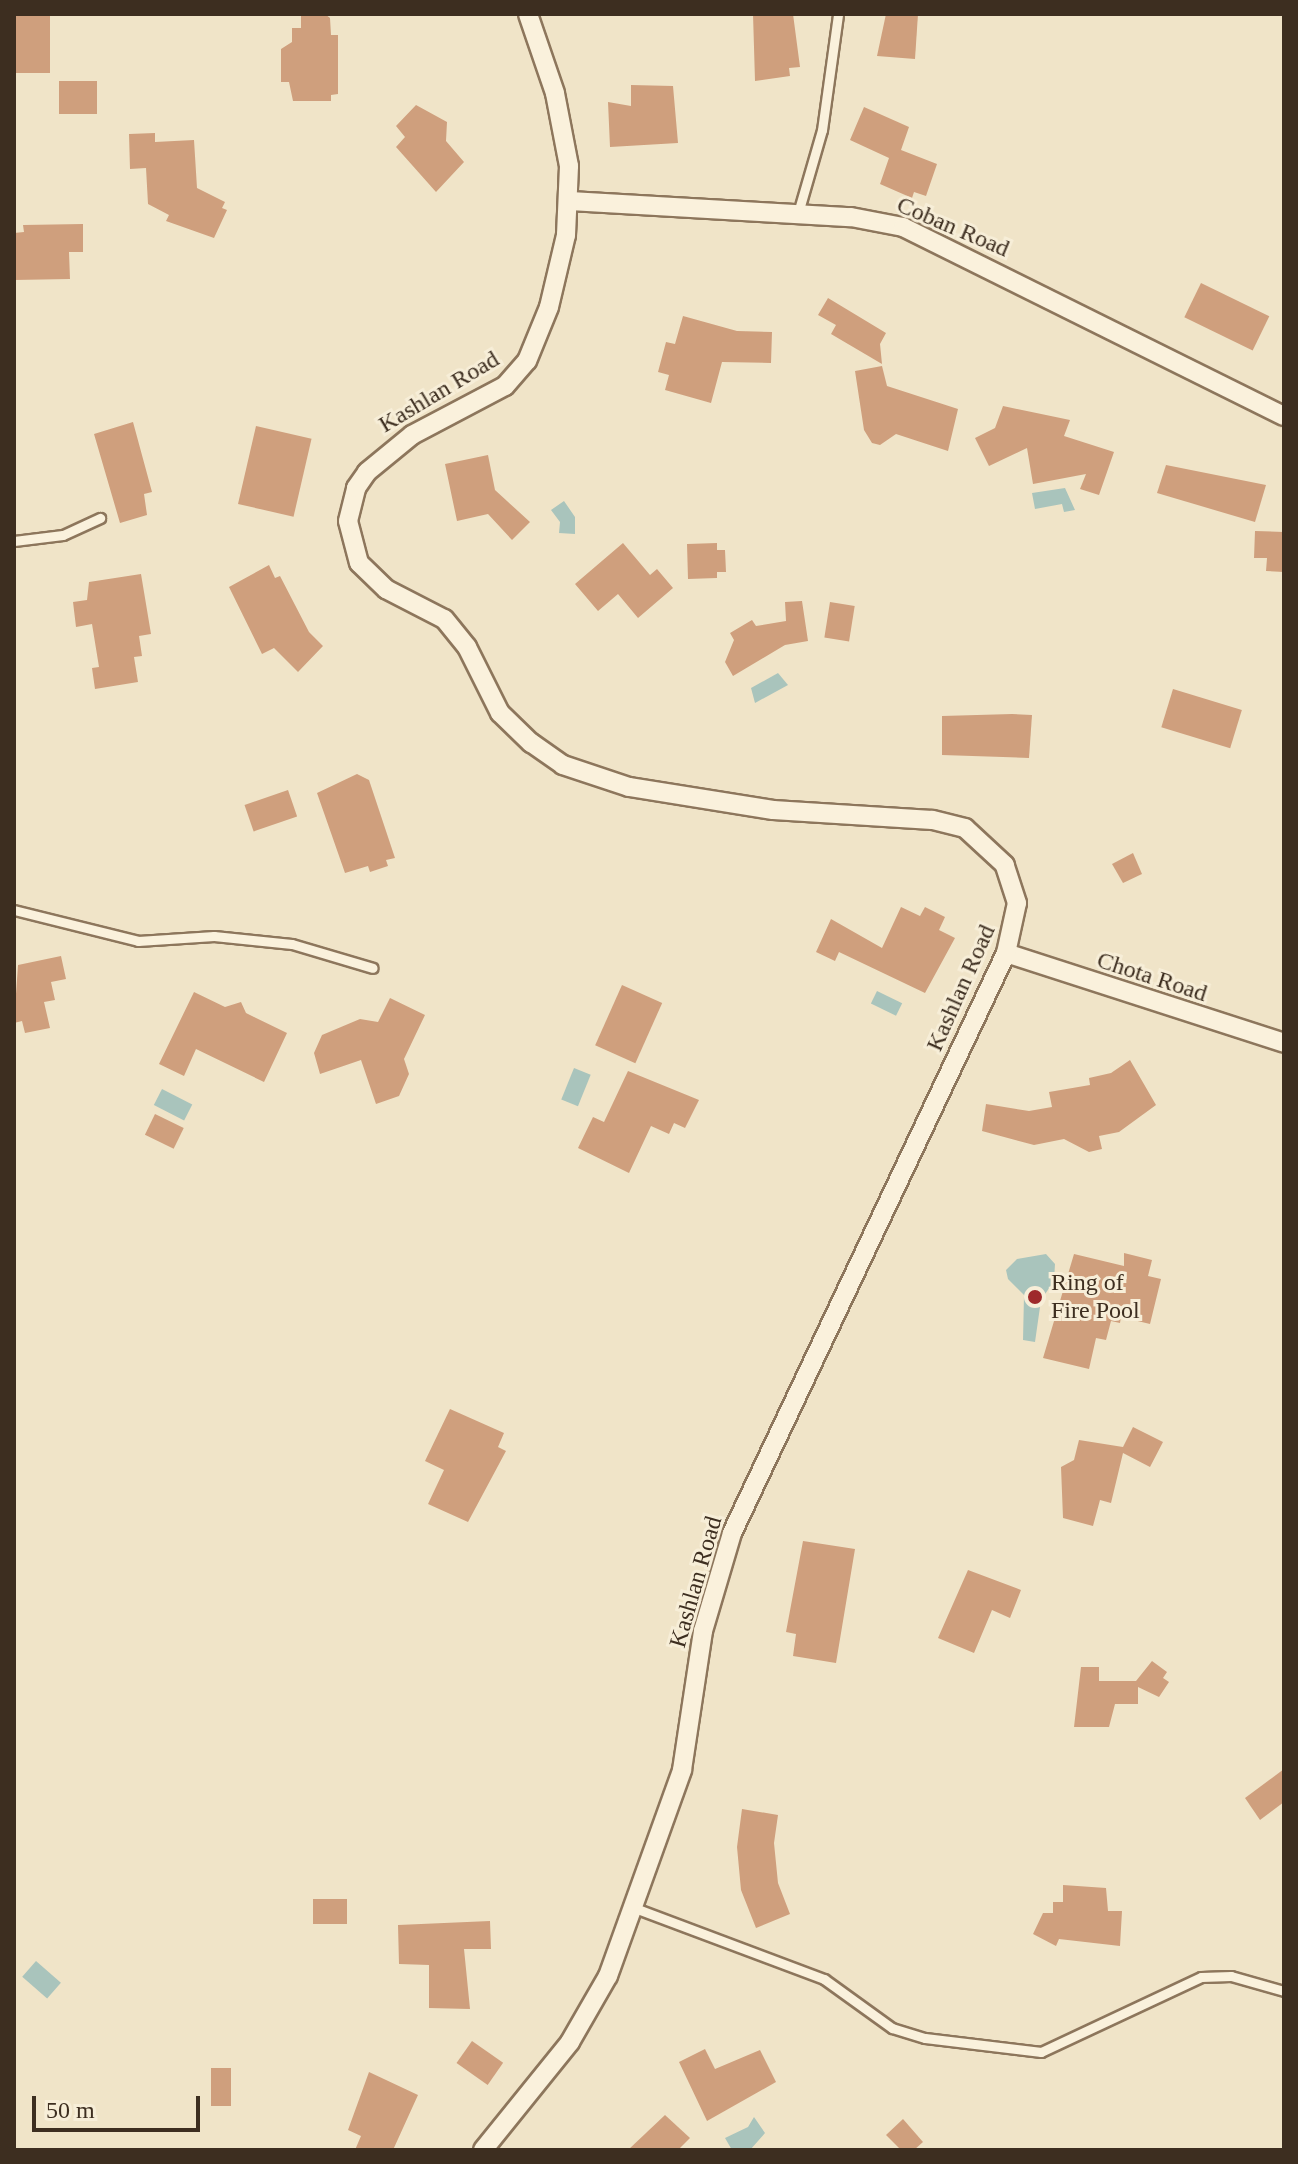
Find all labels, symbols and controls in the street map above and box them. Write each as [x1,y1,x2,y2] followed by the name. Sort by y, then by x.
[892,190,1014,264] street label: Coban Road
[374,345,504,439] street label: Kashlan Road
[920,920,1002,1056] street label: Kashlan Road
[1093,946,1211,1008] street label: Chota Road
[1051,1269,1140,1325] place label: Ring of Fire Pool
[1026,1288,1044,1306] marker: Ring of Fire Pool
[664,1513,728,1651] street label: Kashlan Road
[36,2080,204,2130] scale bar
[46,2097,95,2123] text: 50 m

